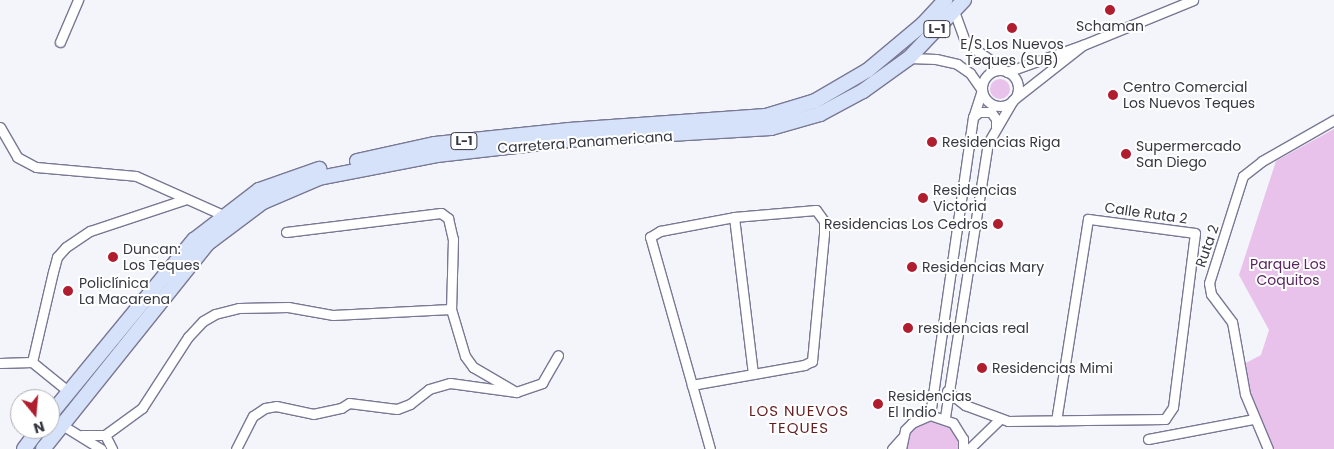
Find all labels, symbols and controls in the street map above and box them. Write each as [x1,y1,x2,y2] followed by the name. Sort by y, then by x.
[1104,4,1116,16] marker: Schaman
[1076,18,1144,34] place label: Schaman
[923,20,951,38] road number: L-1
[1006,22,1018,34] marker: E/S Los Nuevos Teques (SUB)
[960,36,1064,68] place label: E/S Los Nuevos Teques (SUB)
[1123,79,1255,111] place label: Centro Comercial Los Nuevos Teques
[1107,89,1119,101] marker: Centro Comercial Los Nuevos Teques
[497,127,673,157] street label: Carretera Panamericana
[450,132,478,150] road number: L-1
[942,134,1060,150] place label: Residencias Riga
[926,136,938,148] marker: Residencias Riga
[1136,138,1241,170] place label: Supermercado San Diego
[1120,148,1132,160] marker: Supermercado San Diego
[933,182,1017,214] place label: Residencias Victoria
[917,192,929,204] marker: Residencias Victoria
[1104,199,1188,227] street label: Calle Ruta 2
[824,216,988,232] place label: Residencias Los Cedros
[992,218,1004,230] marker: Residencias Los Cedros
[1192,223,1222,269] street label: Ruta 2
[123,241,200,274] place label: Duncan: Los Teques
[107,251,119,263] marker: Duncan: Los Teques
[1250,256,1326,288] park label: Parque Los Coquitos
[922,259,1044,275] place label: Residencias Mary
[906,261,918,273] marker: Residencias Mary
[79,275,170,308] place label: Policlínica La Macarena
[61,284,75,298] marker: Policlínica La Macarena
[918,320,1029,336] place label: residencias real
[902,322,914,334] marker: residencias real
[992,360,1113,376] place label: Residencias Mimi
[976,362,988,374] marker: Residencias Mimi
[888,388,972,421] place label: Residencias El Indio
[10,389,60,439] north arrow
[872,398,884,410] marker: Residencias El Indio
[748,401,850,436] district label: LOS NUEVOS TEQUES
[31,416,47,438] text: N

